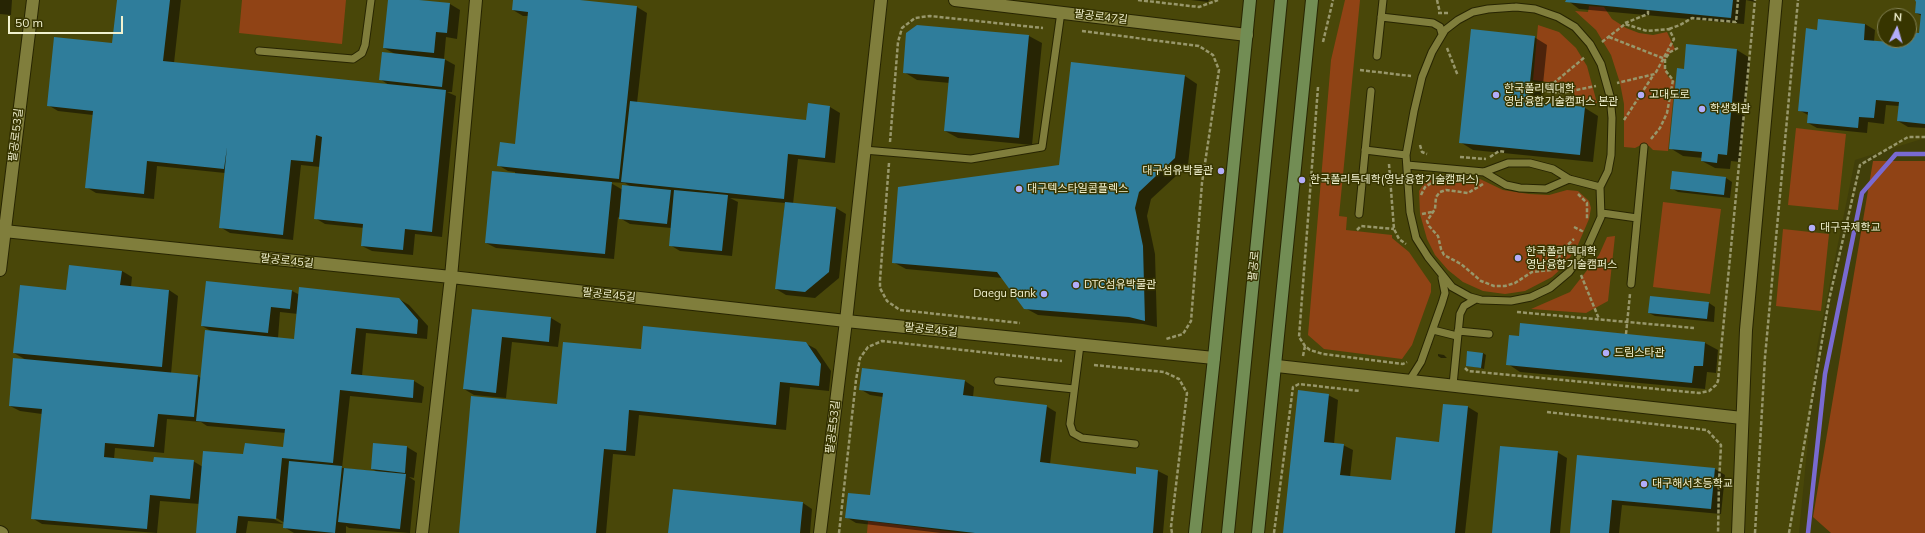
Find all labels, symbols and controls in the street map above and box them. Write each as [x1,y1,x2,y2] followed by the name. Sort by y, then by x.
[1074,7,1128,27] street label: 팔공로47길
[10,8,125,34] scale bar
[1877,8,1917,48] north arrow
[1893,10,1903,24] text: N
[15,15,43,30] text: 50 m
[1504,82,1618,108] place label: 한국폴리텍대학 영남융합기술캠퍼스 본관
[1649,88,1689,102] place label: 고대도로
[1491,90,1501,100] marker: 한국폴리텍대학 영남융합기술캠퍼스 본관
[1636,90,1646,100] marker: 고대도로
[1710,102,1750,116] place label: 학생회관
[1697,104,1707,114] marker: 학생회관
[6,108,26,162] street label: 팔공로53길
[1142,164,1213,178] place label: 대구섬유박물관
[1216,166,1226,176] marker: 대구섬유박물관
[1310,173,1479,187] place label: 한국폴리특데학(영남융합기술캠퍼스)
[1297,175,1307,185] marker: 한국폴리특데학(영남융합기술캠퍼스)
[1027,182,1128,196] place label: 대구텍스타일콤플렉스
[1014,184,1024,194] marker: 대구텍스타일콤플렉스
[1820,221,1881,235] place label: 대구국제학교
[1807,223,1817,233] marker: 대구국제학교
[1526,245,1617,271] place label: 한국폴리텍대학 영남융합기술캠퍼스
[1246,250,1262,282] street label: 팔공로
[260,252,314,270] street label: 팔공로45길
[1513,253,1523,263] marker: 한국폴리텍대학 영남융합기술캠퍼스
[1084,278,1156,292] place label: DTC섬유박물관
[1071,280,1081,290] marker: DTC섬유박물관
[582,286,636,304] street label: 팔공로45길
[973,287,1036,301] place label: Daegu Bank
[1039,289,1049,299] marker: Daegu Bank
[904,321,958,339] street label: 팔공로45길
[1614,346,1665,360] place label: 드림스타관
[1601,348,1611,358] marker: 드림스타관
[823,400,843,454] street label: 팔공로53길
[1652,477,1733,491] place label: 대구해서초등학교
[1639,479,1649,489] marker: 대구해서초등학교

